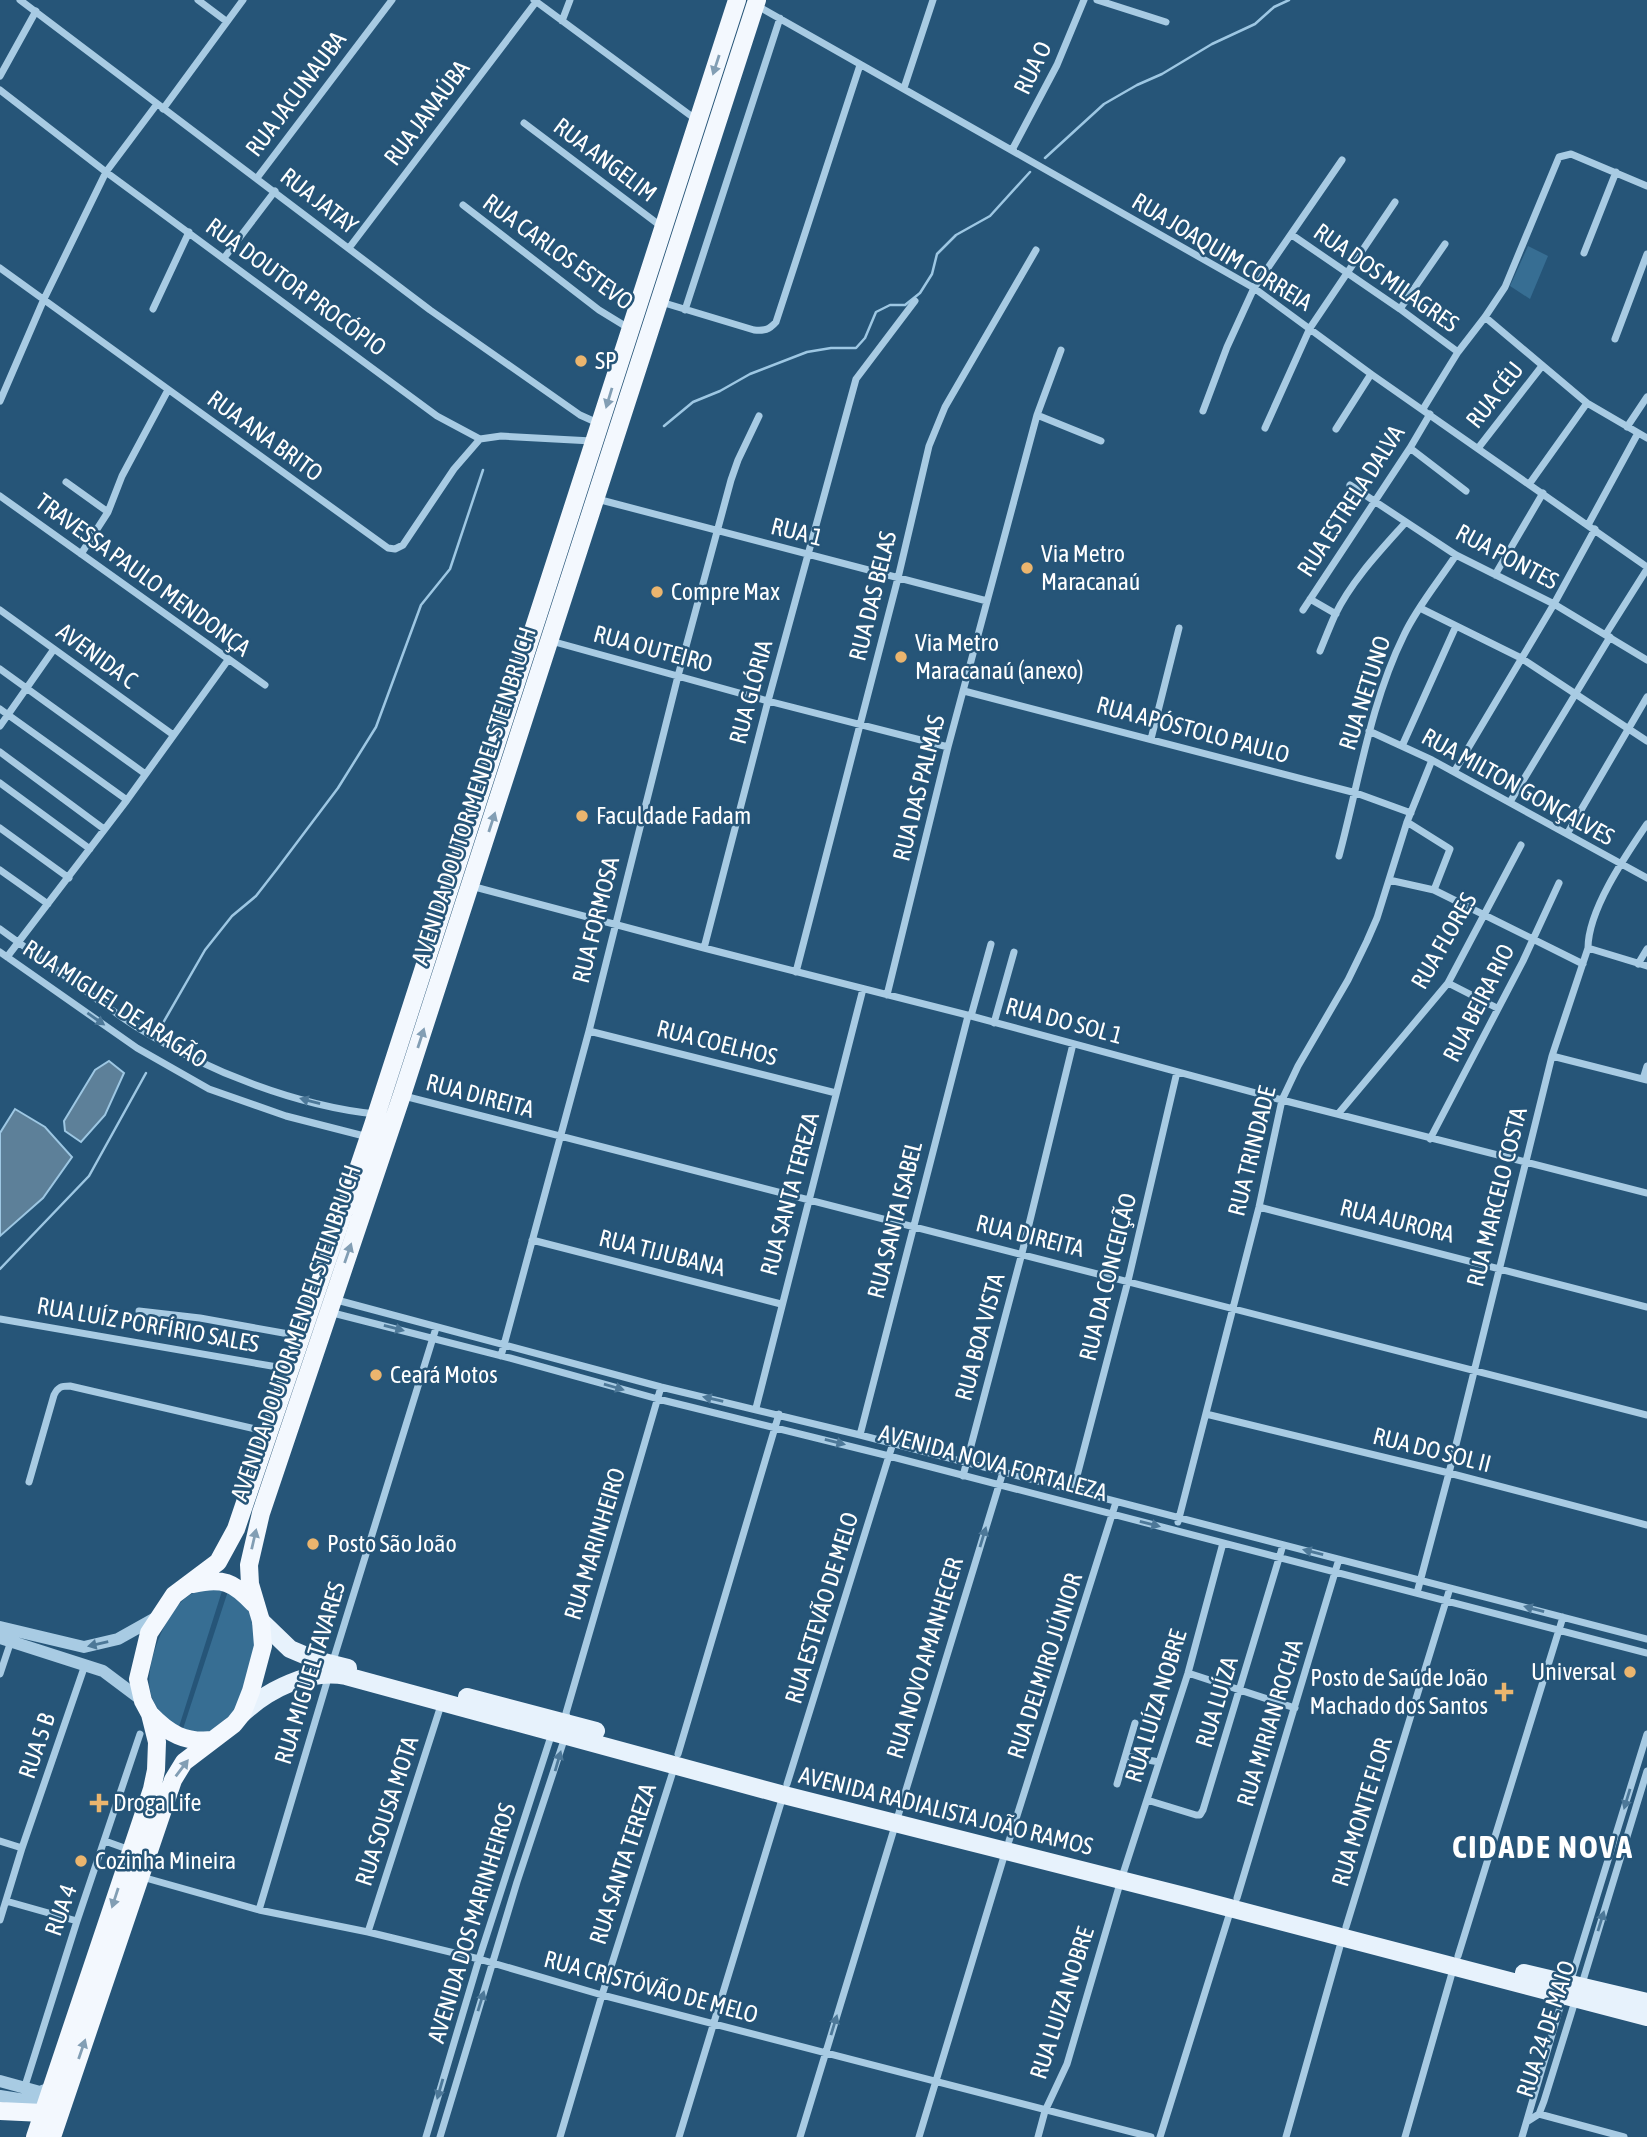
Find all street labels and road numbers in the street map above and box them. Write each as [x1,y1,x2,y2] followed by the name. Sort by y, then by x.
[240,26,351,161] street label: RUA JACUNAUBA
[1008,37,1057,99] street label: RUA O
[379,55,475,170] street label: RUA JANAÚBA
[549,112,662,207] street label: RUA ANGELIM
[275,162,364,239] street label: RUA JATAY
[1128,187,1317,316] street label: RUA JOAQUIM CORREIA
[478,188,638,315] street label: RUA CARLOS ESTEVO
[201,212,392,361] street label: RUA DOUTOR PROCÓPIO
[1309,218,1464,337] street label: RUA DOS MILAGRES
[1460,356,1529,433] street label: RUA CÉU
[202,385,328,486] street label: RUA ANA BRITO
[1292,420,1410,581] street label: RUA ESTRELA DALVA
[31,488,256,662] street label: TRAVESSA PAULO MENDONÇA
[768,512,826,551] street label: RUA 1
[1451,518,1563,595] street label: RUA PONTES
[843,528,902,663] street label: RUA DAS BELAS
[52,617,143,694] street label: AVENIDA C
[591,620,716,677] street label: RUA OUTEIRO
[406,624,541,968] street label: AVENIDA DOUTOR MENDEL STEINBRUCH
[1333,632,1396,753] street label: RUA NETUNO
[724,637,777,747] street label: RUA GLÓRIA
[1094,691,1293,768] street label: RUA APÓSTOLO PAULO
[887,712,950,864] street label: RUA DAS PALMAS
[1417,723,1619,851] street label: RUA MILTON GONÇALVES
[567,854,624,986] street label: RUA FORMOSA
[1405,888,1482,993] street label: RUA FLORES
[18,934,212,1073] street label: RUA MIGUEL DE ARAGÃO
[1437,940,1520,1066] street label: RUA BEIRA RIO
[1003,992,1126,1049] street label: RUA DO SOL 1
[654,1015,780,1071] street label: RUA COELHOS
[423,1068,537,1123] street label: RUA DIREITA
[1222,1083,1281,1219] street label: RUA TRINDADE
[1461,1104,1532,1289] street label: RUA MARCELO COSTA
[755,1109,824,1278] street label: RUA SANTA TEREZA
[862,1138,927,1301] street label: RUA SANTA ISABEL
[225,1161,366,1504] street label: AVENIDA DOUTOR MENDEL STEINBRUCH
[1074,1190,1141,1364] street label: RUA DA CONCEIÇÃO
[1337,1193,1457,1248] street label: RUA AURORA
[973,1209,1087,1262] street label: RUA DIREITA
[596,1224,728,1281] street label: RUA TIJUBANA
[950,1270,1010,1404] street label: RUA BOA VISTA
[35,1292,261,1357] street label: RUA LUÍZ PORFÍRIO SALES
[876,1419,1111,1506] street label: AVENIDA NOVA FORTALEZA
[1370,1422,1494,1477] street label: RUA DO SOL II
[559,1465,630,1623] street label: RUA MARINHEIRO
[780,1509,863,1707] street label: RUA ESTEVÃO DE MELO
[881,1554,968,1762] street label: RUA NOVO AMANHECER
[1002,1570,1087,1762] street label: RUA DELMIRO JÚNIOR
[269,1578,350,1767] street label: RUA MIGUEL TAVARES
[1119,1626,1192,1786] street label: RUA LUÍZA NOBRE
[1231,1636,1308,1810] street label: RUA MIRIAN ROCHA
[1190,1653,1243,1750] street label: RUA LUÍZA
[13,1709,60,1782] street label: RUA 5 B
[350,1732,423,1889] street label: RUA SOUSA MOTA
[1326,1734,1397,1889] street label: RUA MONTE FLOR
[796,1761,1096,1860] street label: AVENIDA RADIALISTA JOÃO RAMOS
[584,1780,661,1948] street label: RUA SANTA TEREZA
[422,1800,521,2046] street label: AVENIDA DOS MARINHEIROS
[39,1881,82,1939] street label: RUA 4
[1024,1923,1099,2082] street label: RUA LUIZA NOBRE
[541,1945,761,2028] street label: RUA CRISTÓVÃO DE MELO
[1511,1957,1580,2101] street label: RUA 24 DE MAIO

